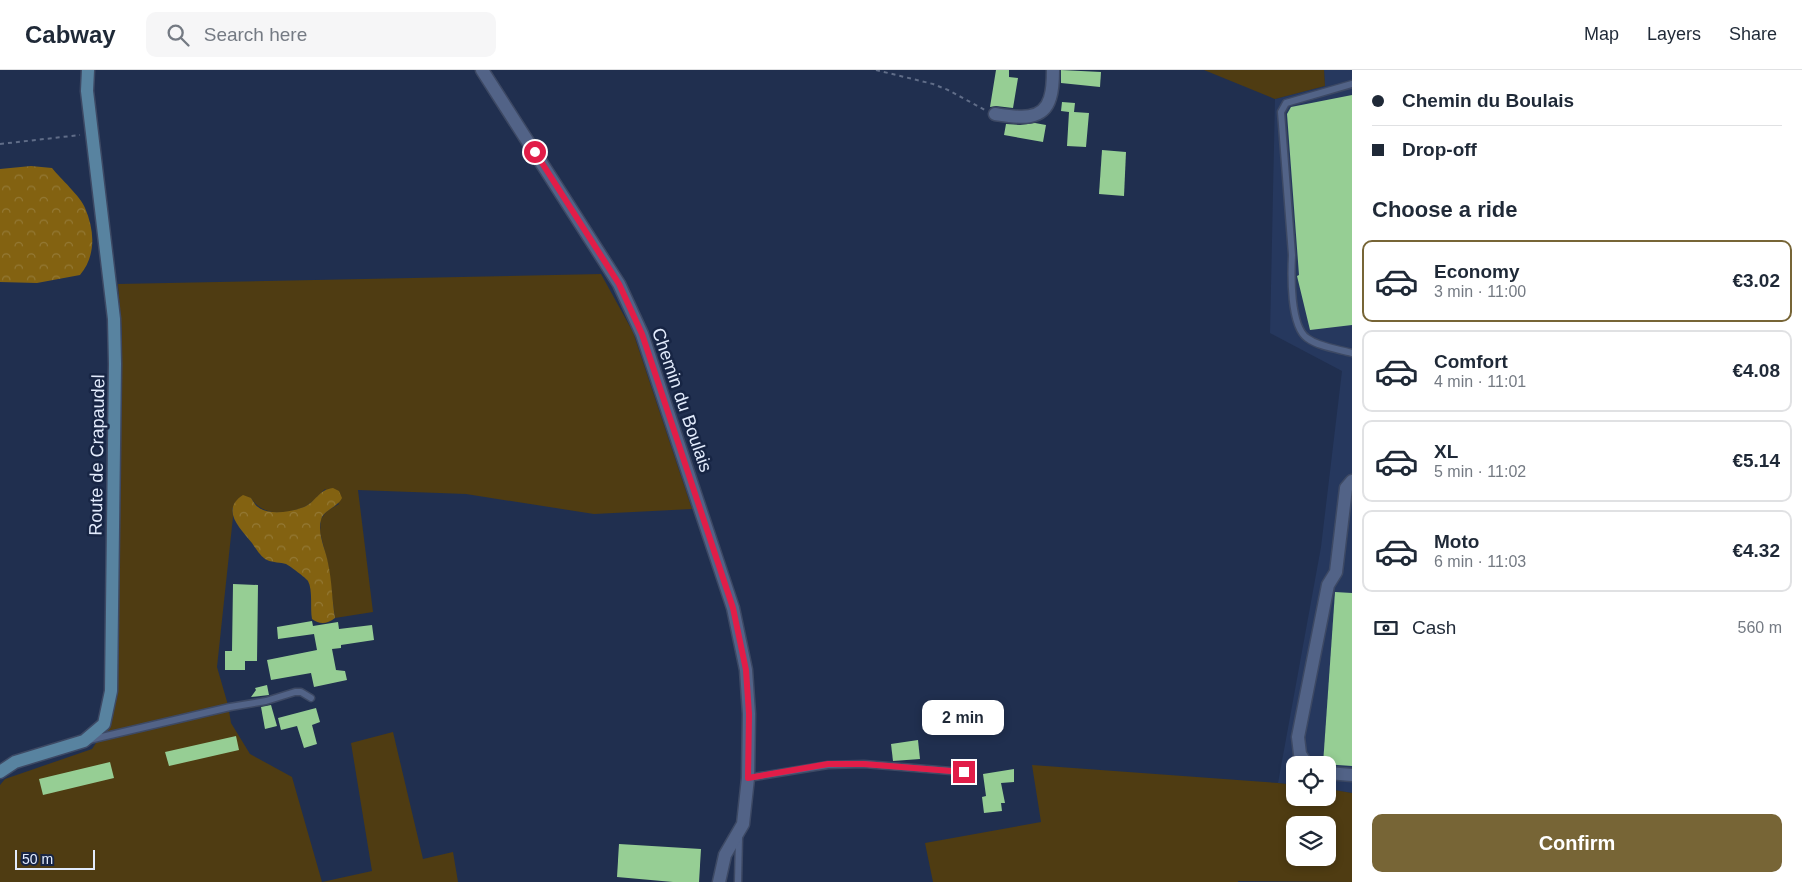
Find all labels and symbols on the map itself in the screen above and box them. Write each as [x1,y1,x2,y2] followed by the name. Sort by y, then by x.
[524,141,546,163] route start
[648,325,716,475] street label: Chemin du Boulais
[86,374,108,536] street label: Route de Crapaudel
[923,700,1005,734] callout: 2 min
[953,761,975,783] route end
[15,847,95,870] scale bar

